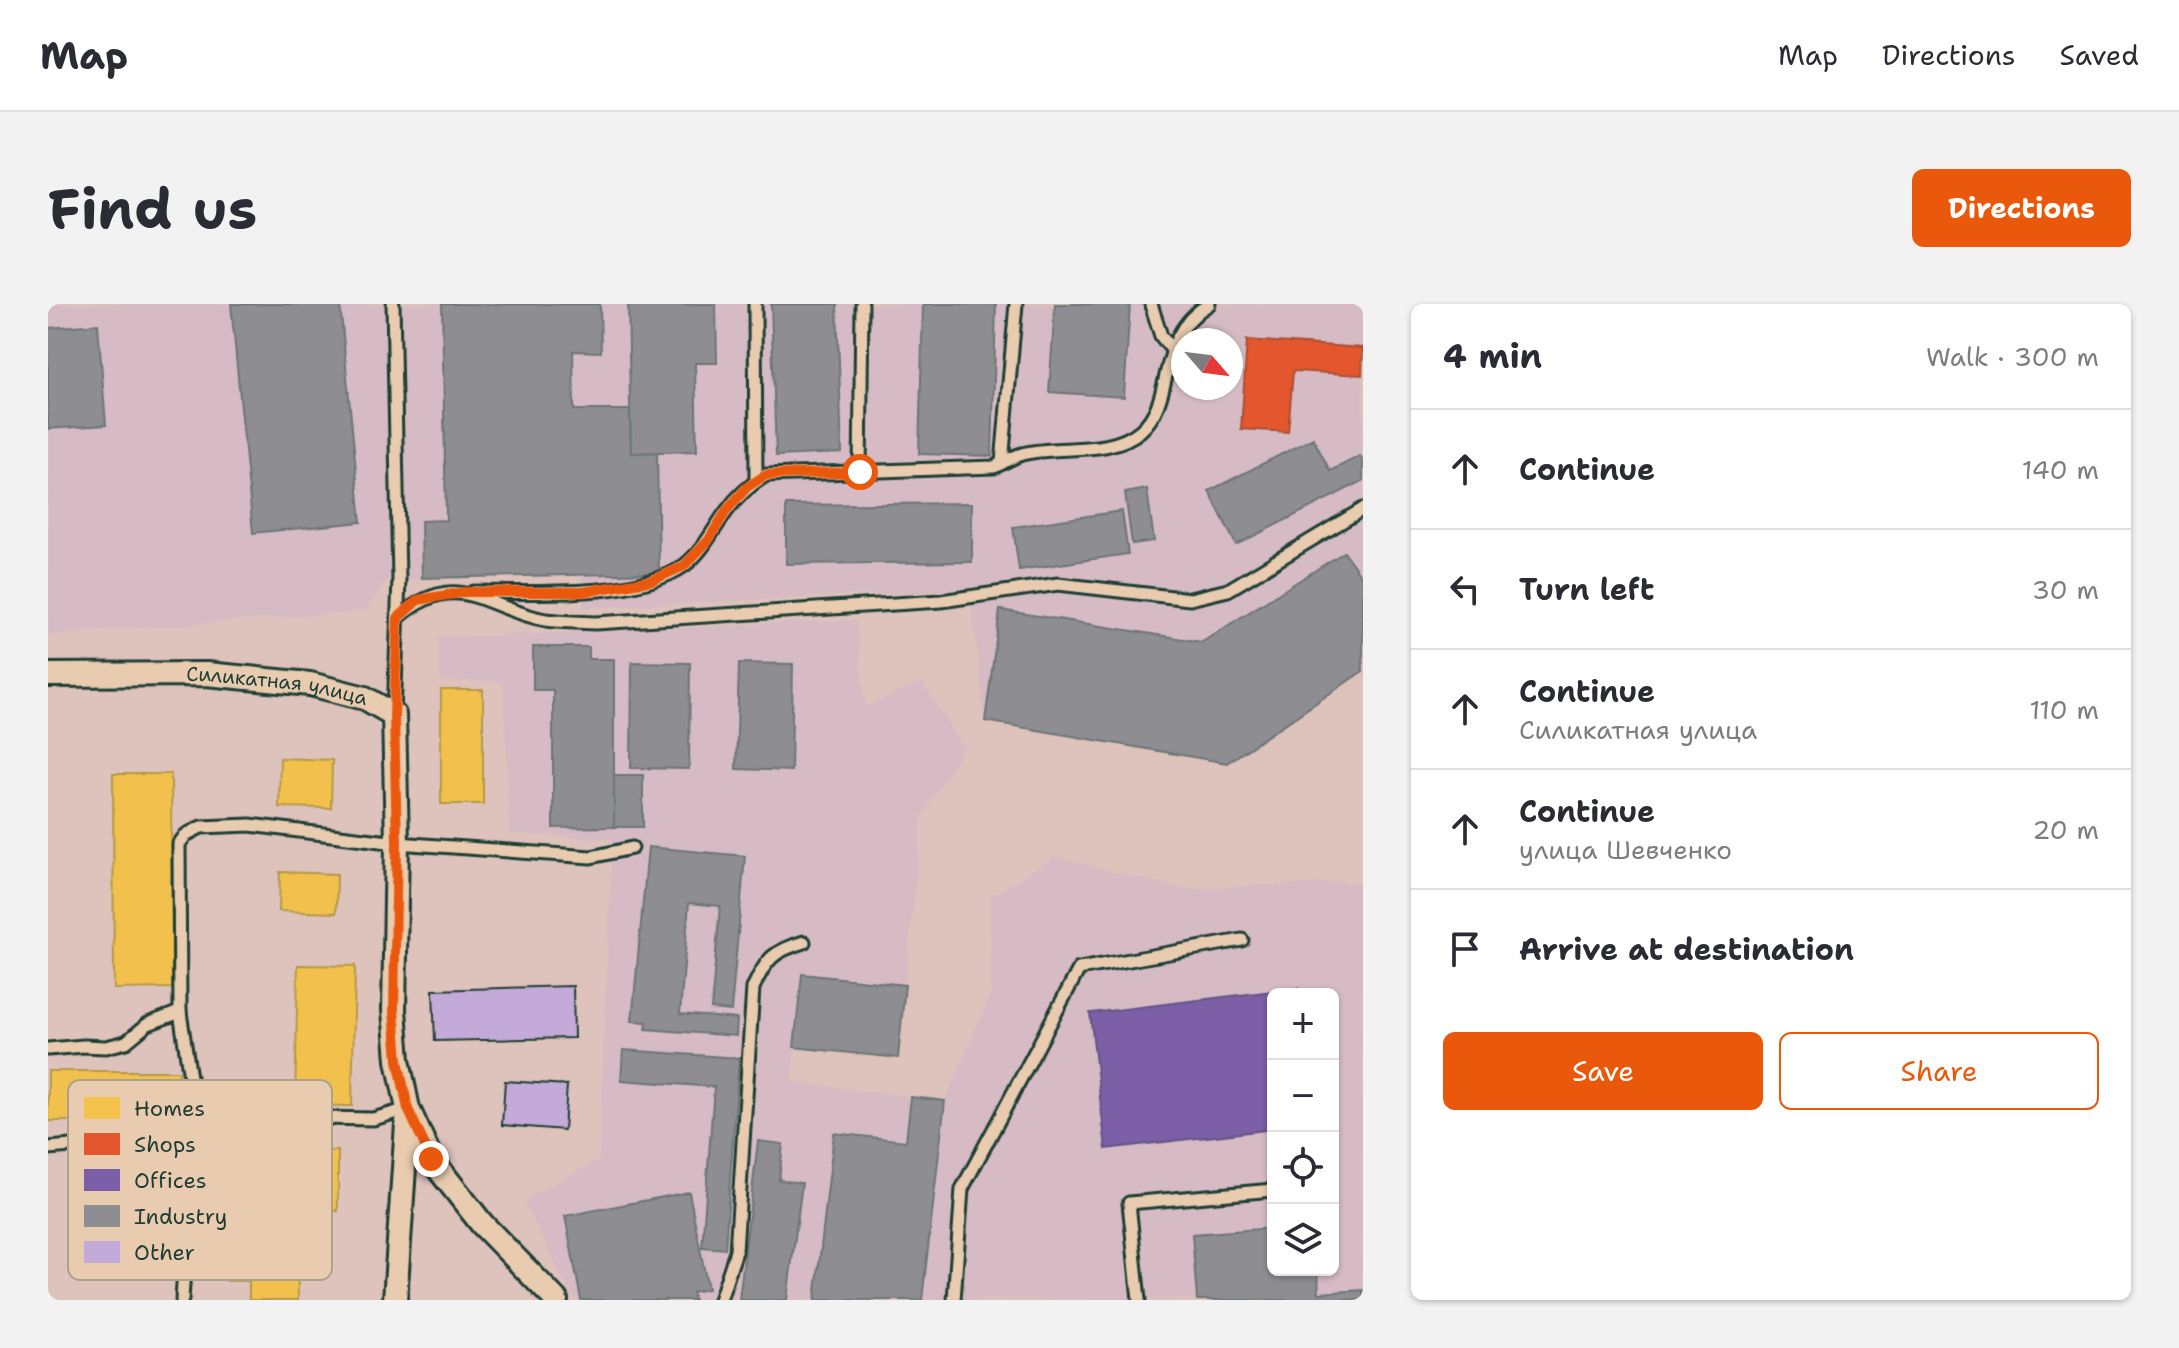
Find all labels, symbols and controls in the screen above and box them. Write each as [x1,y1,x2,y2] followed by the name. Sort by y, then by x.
[40,30,128,81] text: Map
[1778,36,1838,74] text: Map
[1882,36,2016,74] text: Directions
[2060,36,2139,74] text: Saved
[1912,169,2131,247] button: Directions
[48,171,257,246] text: Find us
[1171,328,1243,400] north arrow
[1443,333,1542,379] text: 4 min
[1926,339,2099,374] text: Walk · 300 m
[1443,447,1487,491] icon: ahead
[1519,449,1655,490] text: Continue
[2022,452,2099,487] text: 140 m
[842,454,878,490] route start
[1443,567,1487,611] icon: left
[1519,569,1654,610] text: Turn left
[2032,572,2099,607] text: 30 m
[186,661,371,711] street label: Силикатная улица
[1519,671,1655,712] text: Continue
[1443,687,1487,731] icon: ahead
[2029,692,2099,727] text: 110 m
[1519,712,1757,747] text: Силикатная улица
[1519,791,1655,832] text: Continue
[1443,807,1487,851] icon: ahead
[2032,812,2099,847] text: 20 m
[1519,832,1732,867] text: улица Шевченко
[1443,927,1487,971] icon: arrive
[1519,929,1854,970] text: Arrive at destination
[1267,988,1339,1276] map controls
[1267,988,1339,1060] button: +
[1443,1032,1763,1110] button: Save
[1779,1032,2099,1110] button: Share
[1267,1060,1339,1132] button: −
[68,1080,332,1280] legend
[134,1094,205,1123] text: Homes
[134,1130,196,1159] text: Shops
[1267,1132,1339,1204] button: locate
[413,1141,449,1177] route end
[134,1166,207,1195] text: Offices
[134,1202,227,1231] text: Industry
[1267,1204,1339,1276] button: layers
[134,1238,195,1267] text: Other

